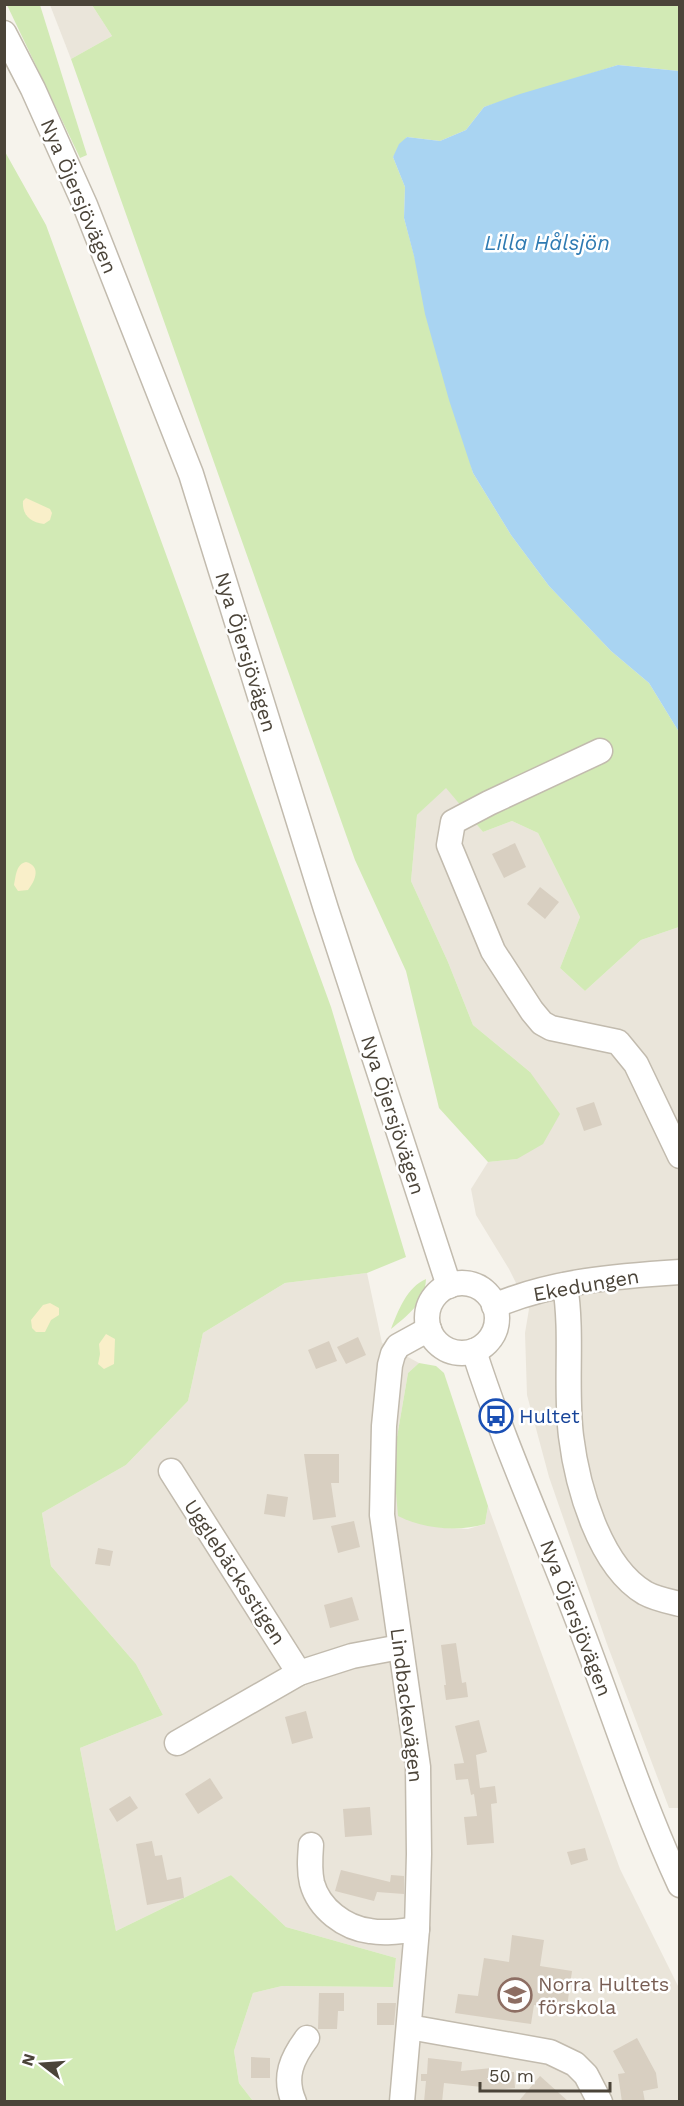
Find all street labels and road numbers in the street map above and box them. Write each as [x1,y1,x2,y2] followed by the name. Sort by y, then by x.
[36,115,122,277] street label: Nya Öjersjövägen
[210,569,282,735] street label: Nya Öjersjövägen
[356,1032,430,1198] street label: Nya Öjersjövägen
[531,1264,641,1306] street label: Ekedungen
[179,1495,291,1649] street label: Ugglebäcksstigen
[535,1536,617,1700] street label: Nya Öjersjövägen
[386,1626,428,1784] street label: Lindbackevägen

